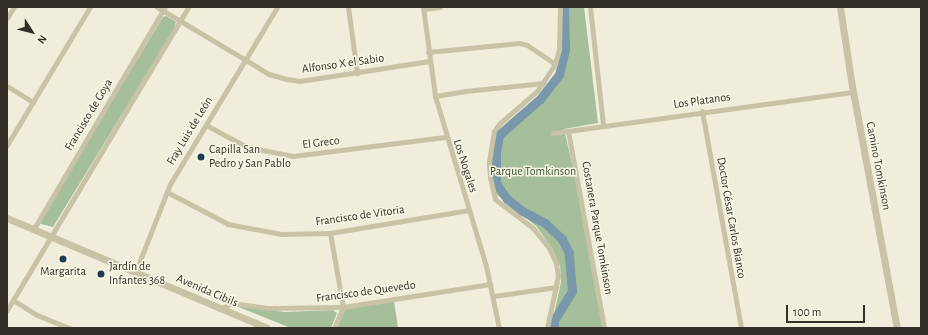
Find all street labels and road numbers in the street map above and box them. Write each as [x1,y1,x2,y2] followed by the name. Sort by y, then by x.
[301,51,385,77] street label: Alfonso X el Sabio
[62,76,116,154] street label: Francisco de Goya
[672,90,732,112] street label: Los Platanos
[164,94,216,168] street label: Fray Luis de León
[862,121,894,211] street label: Camino Tomkinson
[301,134,341,152] street label: El Greco
[450,138,480,194] street label: Los Nogales
[713,156,749,280] street label: Doctor César Carlos Bianco
[578,160,616,296] street label: Costanera Parque Tomkinson
[315,203,405,229] street label: Francisco de Vitoria
[174,272,240,310] street label: Avenida Cibils
[315,278,417,306] street label: Francisco de Quevedo

